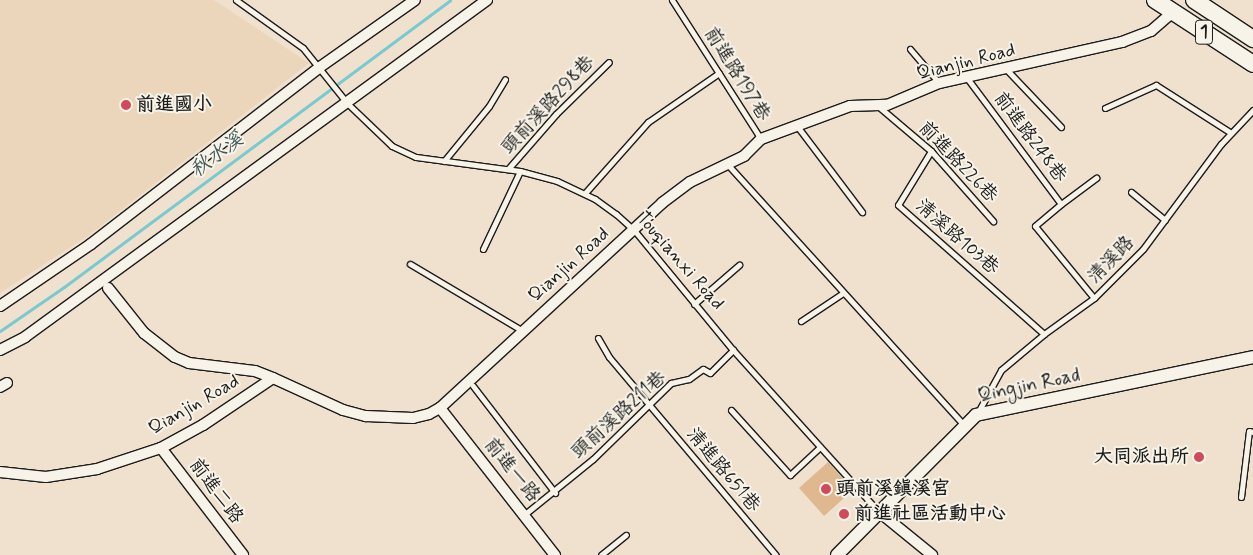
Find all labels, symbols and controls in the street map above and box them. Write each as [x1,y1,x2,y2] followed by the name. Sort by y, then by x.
[1194,16,1214,48] road number: 1
[699,23,775,125] street label: 前進路197巷
[914,39,1018,85] street label: Qianjin Road
[497,51,599,159] street label: 頭前溪路298巷
[989,87,1071,187] street label: 前進路248巷
[136,94,212,116] place label: 前進國小
[120,99,132,111] marker: 前進國小
[914,117,1002,207] street label: 前進路226巷
[186,127,248,183] water label: 秋水溪
[911,195,1003,279] street label: 清溪路103巷
[631,207,729,315] street label: Touqianxi Road
[524,223,614,307] street label: Qianjin Road
[1083,232,1139,288] street label: 清溪路
[976,364,1082,408] street label: Qingjin Road
[567,366,671,464] street label: 頭前溪路211巷
[145,370,243,440] street label: Qianjin Road
[681,423,765,517] street label: 清進路651巷
[479,433,545,507] street label: 前進一路
[1094,446,1189,468] place label: 大同派出所
[1193,451,1205,463] marker: 大同派出所
[184,454,248,528] street label: 前進二路
[836,478,950,500] place label: 頭前溪鎮溪宮
[820,483,832,495] marker: 頭前溪鎮溪宮
[854,503,1006,525] place label: 前進社區活動中心
[838,508,850,520] marker: 前進社區活動中心

